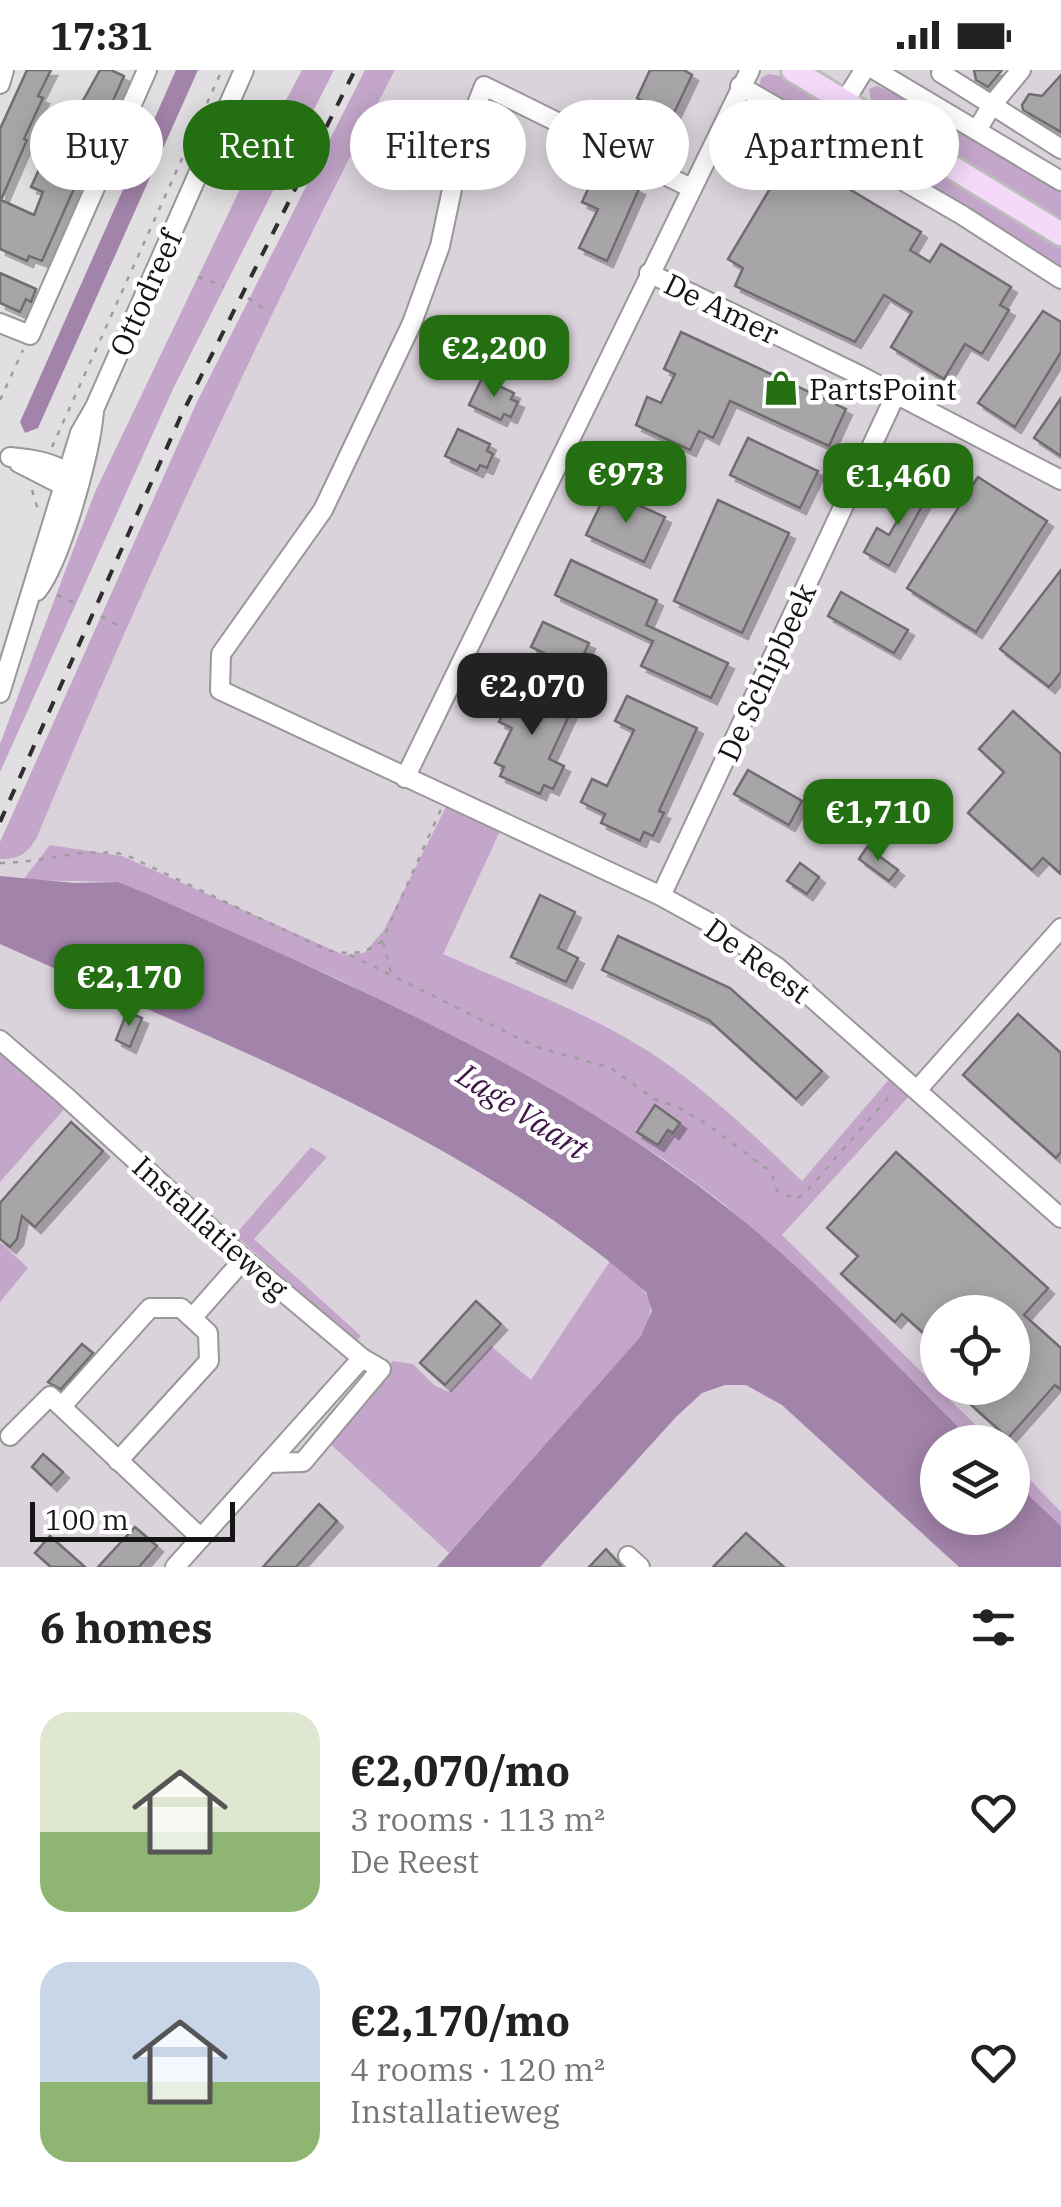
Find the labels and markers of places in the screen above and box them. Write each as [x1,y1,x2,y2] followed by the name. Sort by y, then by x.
[413,315,575,400] pin: €2,200
[762,369,800,407] shop icon: PartsPoint
[809,369,957,408] place label: PartsPoint
[567,441,685,526] pin: €973
[817,443,979,528] pin: €1,460
[451,653,613,738] pin: €2,070
[797,779,959,864] pin: €1,710
[48,944,210,1029] pin: €2,170

